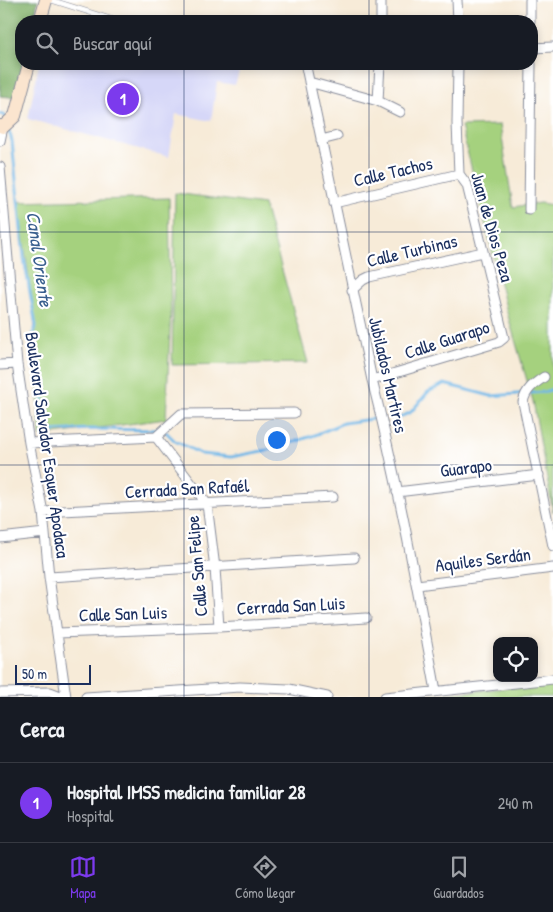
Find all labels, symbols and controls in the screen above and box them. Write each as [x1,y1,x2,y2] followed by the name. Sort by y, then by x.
[15,15,538,70] search box
[33,29,61,57] icon: search
[73,30,152,56] text: Buscar aquí
[107,80,139,118] pin: 1
[351,150,435,193] street label: Calle Tachos
[465,169,520,285] street label: Juan de Dios Peza
[20,210,60,310] water label: Canal Oriente
[364,228,460,273] street label: Calle Turbinas
[363,314,414,435] street label: Jubilados Martires
[401,314,492,365] street label: Calle Guarapo
[19,330,76,560] street label: Boulevard Salvador Esquer Apodaca
[264,427,290,453] your location
[439,452,493,483] street label: Guarapo
[124,473,250,504] street label: Cerrada San Rafaél
[180,515,213,618] street label: Calle San Felipe
[434,541,532,578] street label: Aquiles Serdán
[236,590,346,621] street label: Cerrada San Luis
[78,599,168,628] street label: Calle San Luis
[493,637,538,682] map controls
[493,637,538,682] button: locate
[15,662,91,685] scale bar
[22,664,47,683] text: 50 m
[20,715,64,744] text: Cerca
[67,779,305,805] text: Hospital IMSS medicina familiar 28
[33,792,39,814] text: 1
[498,792,533,814] text: 240 m
[67,805,114,827] text: Hospital
[69,853,97,902] tab: Mapa
[235,853,295,902] tab: Cómo llegar
[433,853,484,902] tab: Guardados

